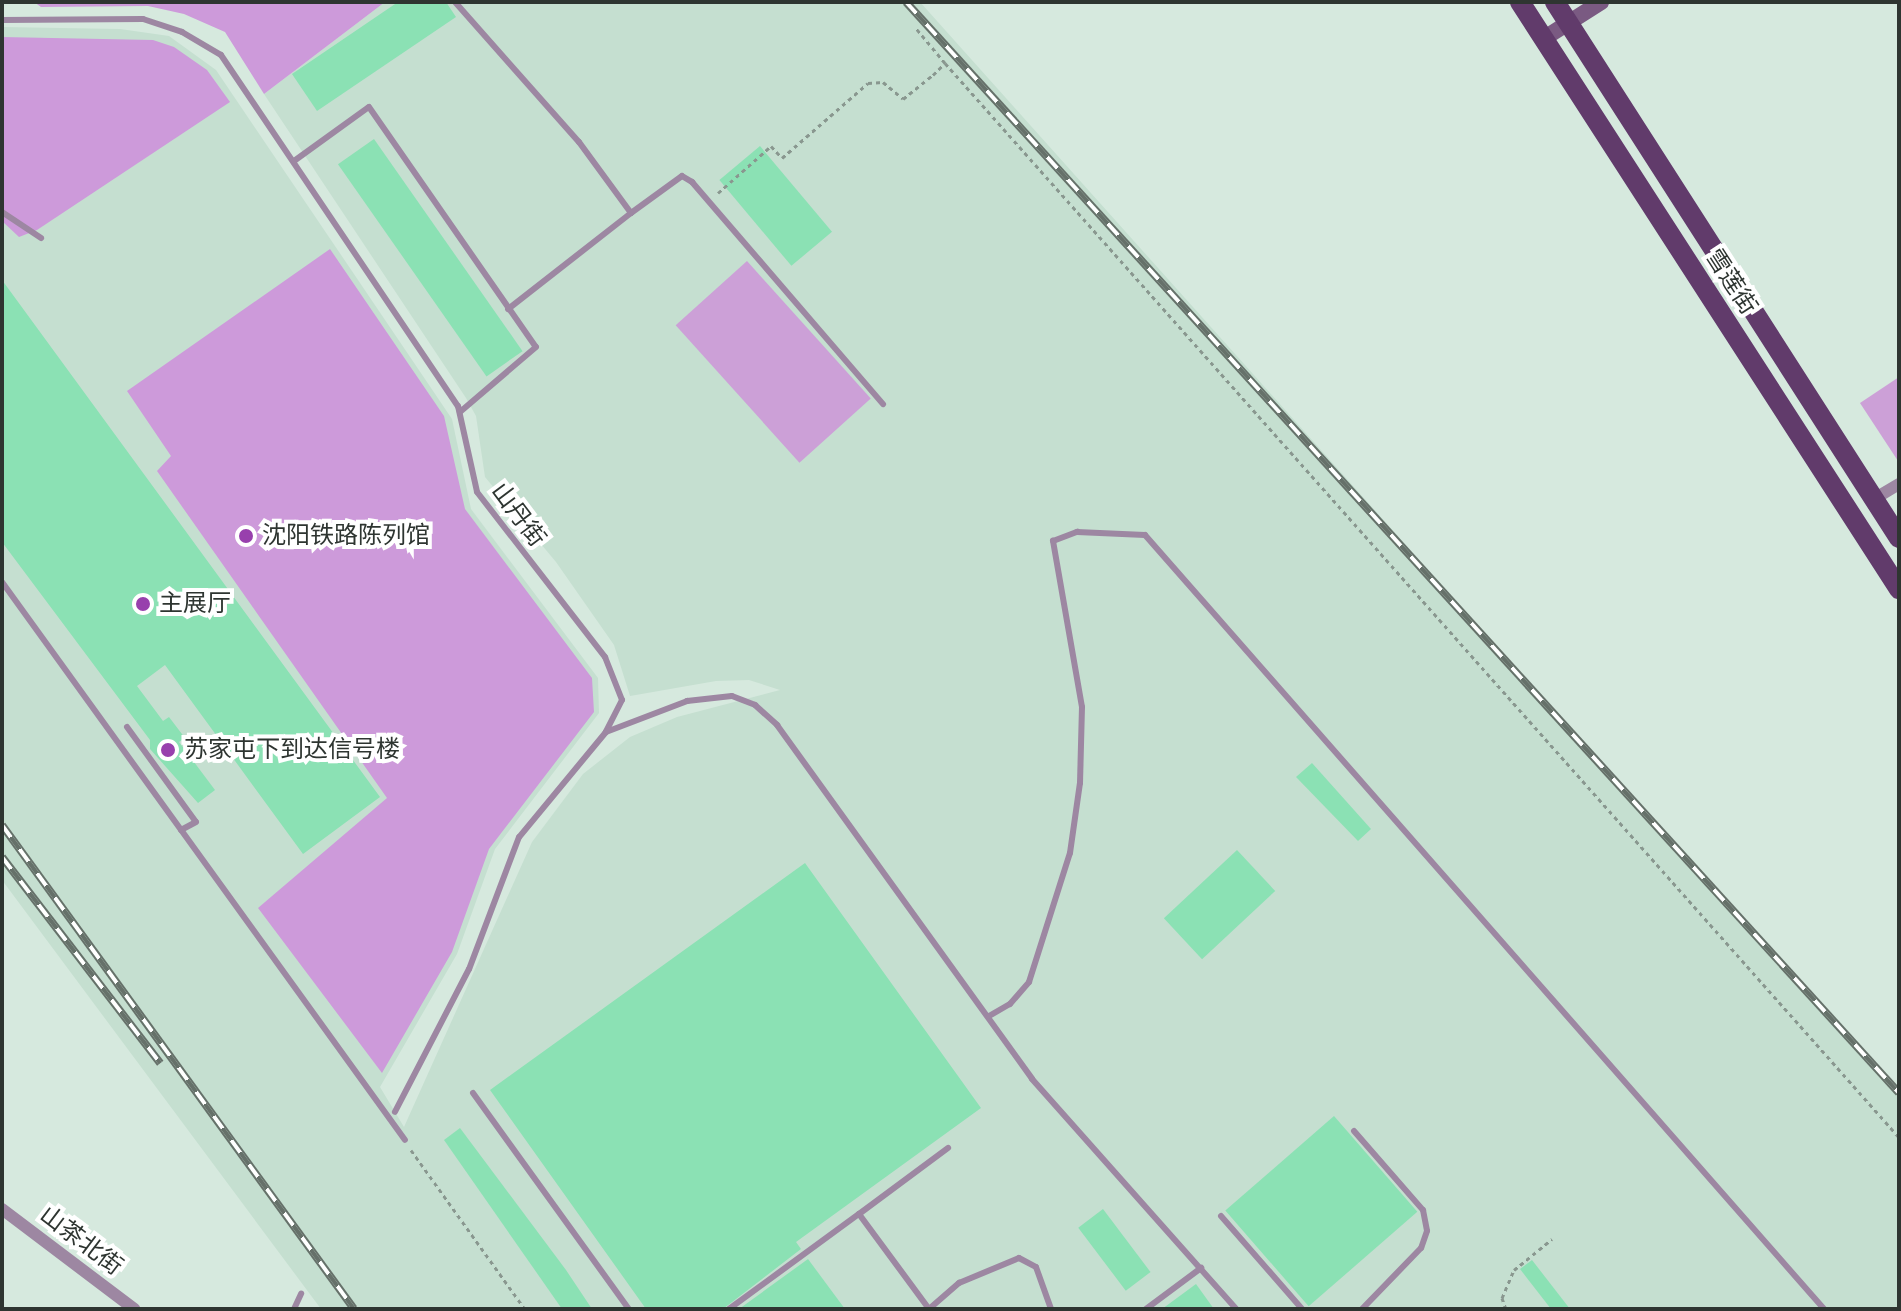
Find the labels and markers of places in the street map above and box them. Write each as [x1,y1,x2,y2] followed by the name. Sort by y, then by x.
[262,522,430,550] place label: 沈阳铁路陈列馆
[237,527,255,545] marker: 沈阳铁路陈列馆
[159,590,231,618] place label: 主展厅
[134,595,152,613] marker: 主展厅
[184,736,400,764] place label: 苏家屯下到达信号楼
[159,741,177,759] marker: 苏家屯下到达信号楼

